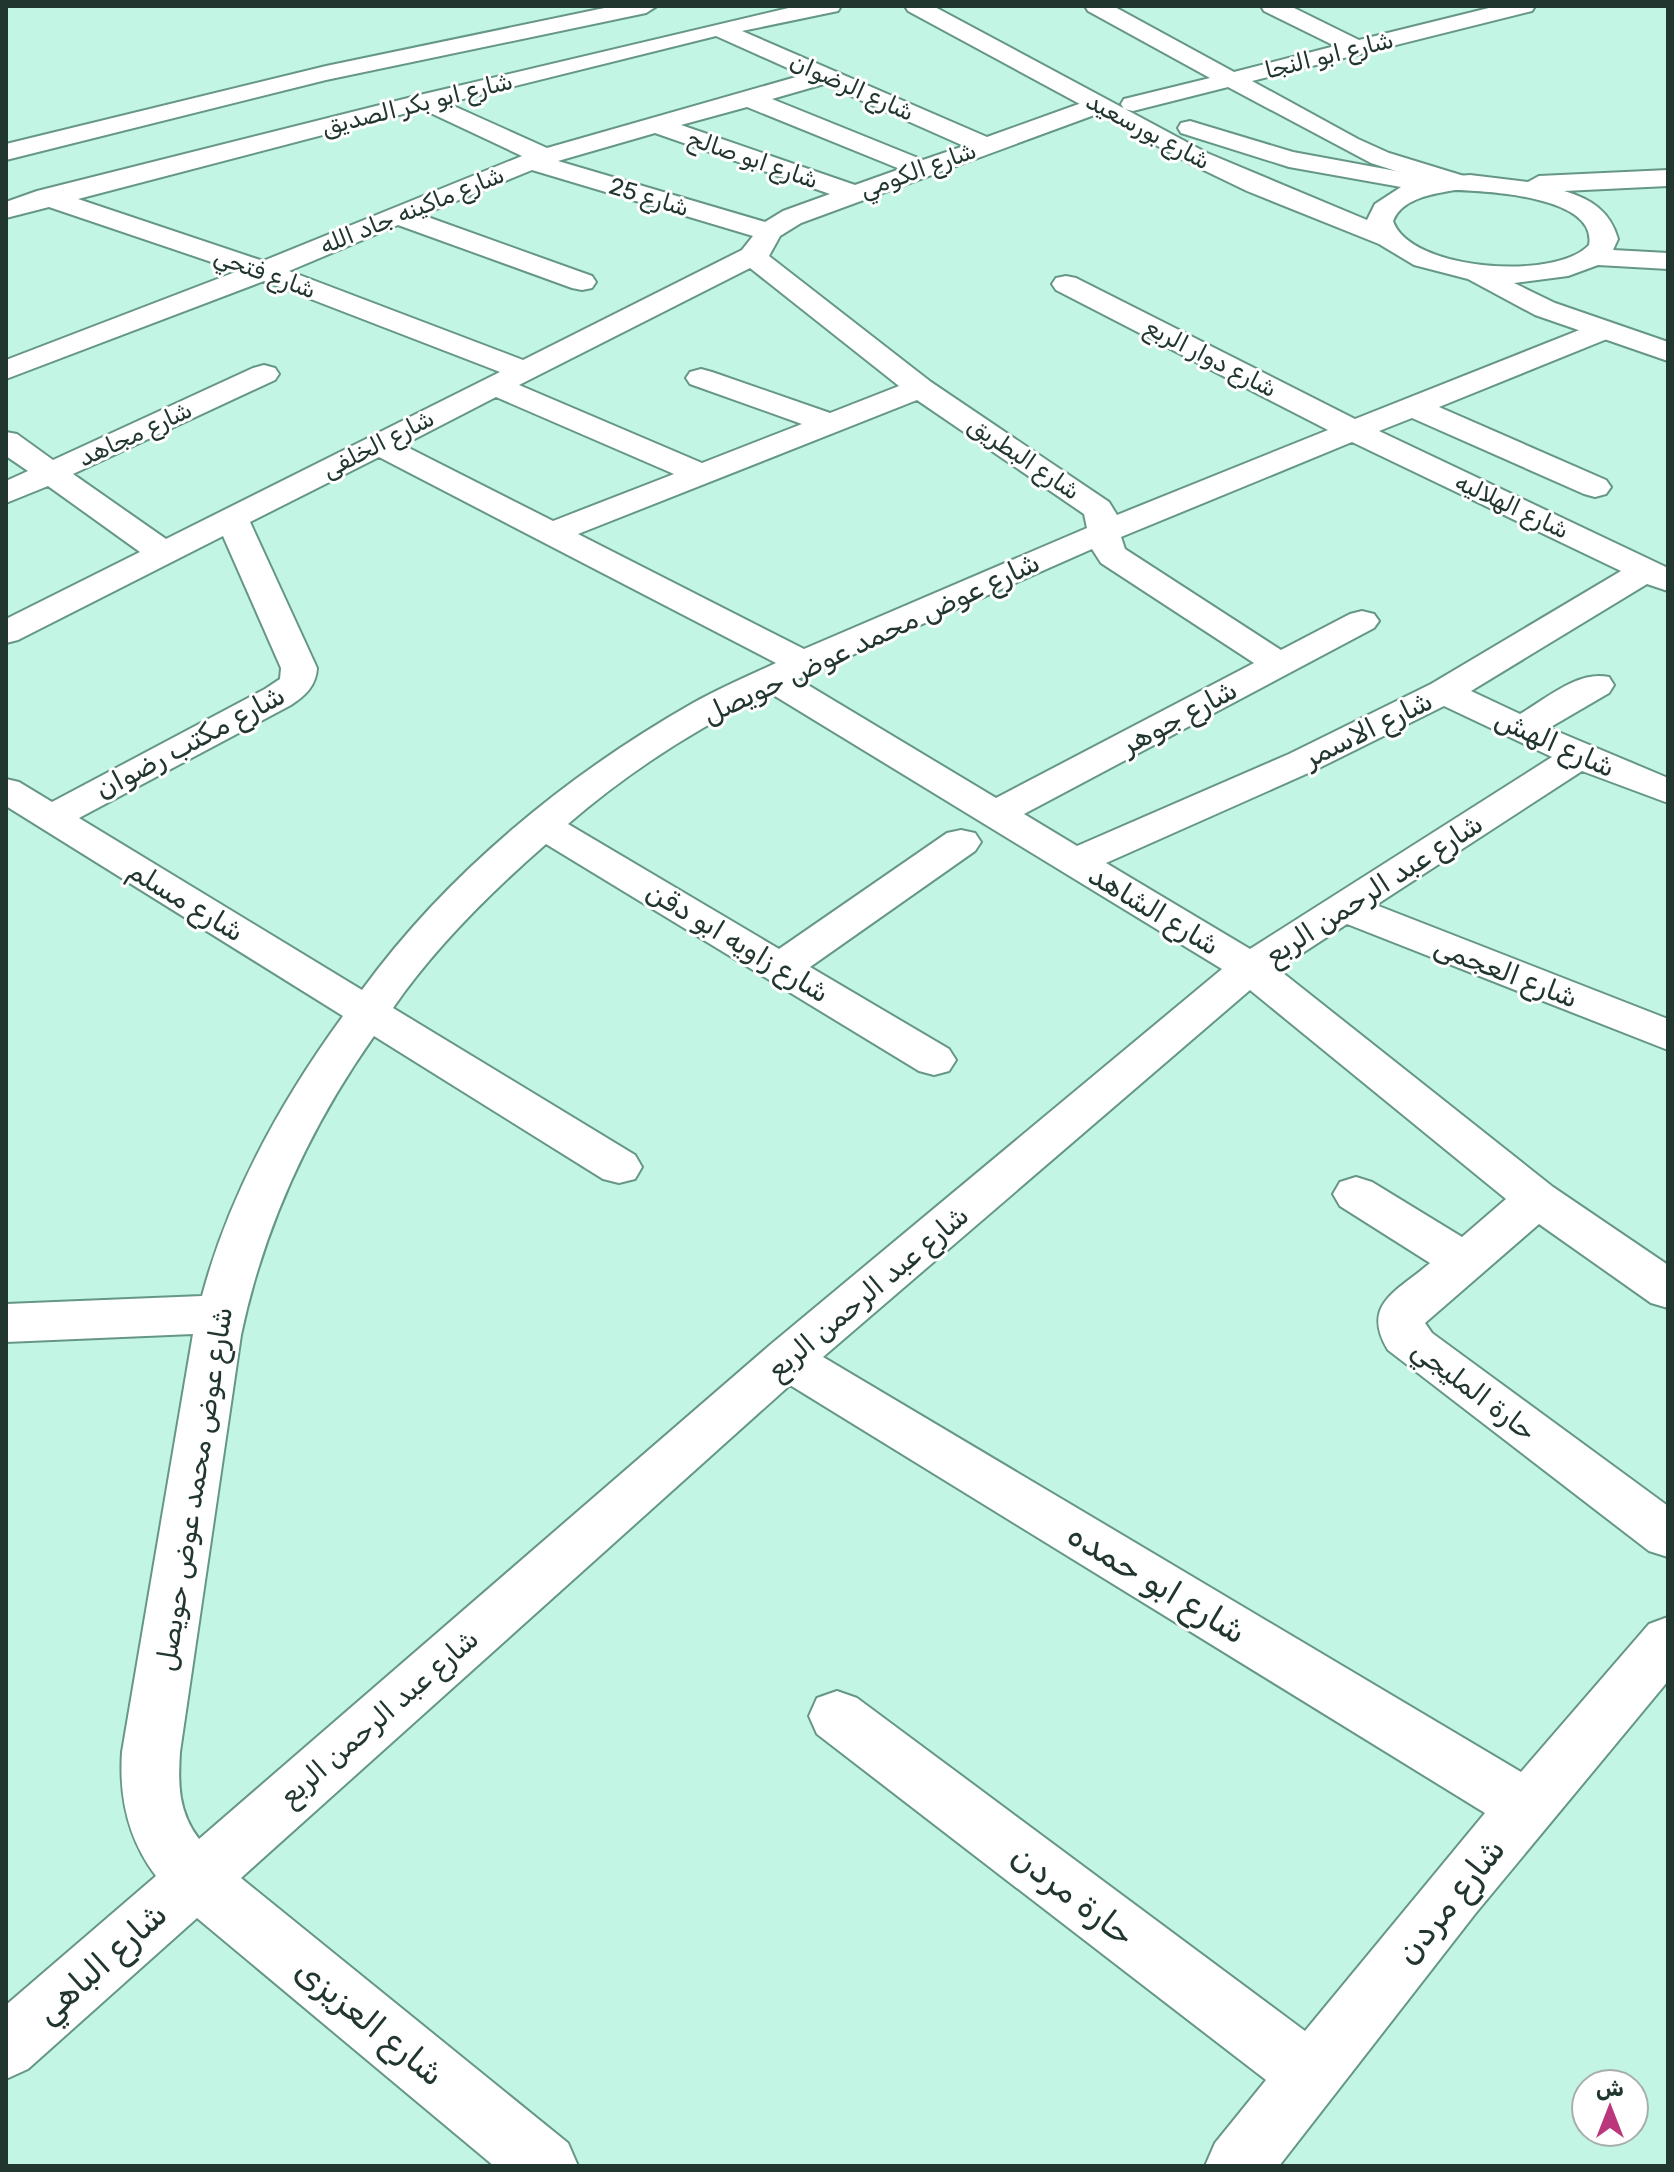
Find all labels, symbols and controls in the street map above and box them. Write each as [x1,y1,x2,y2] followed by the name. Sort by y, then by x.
[1262,26,1397,86] street label: شارع ابو النجا
[785,47,918,129] street label: شارع الرضوان
[319,67,516,143] street label: شارع ابو بكر الصديق
[1080,87,1215,177] street label: شارع بورسعيد
[683,124,822,197] street label: شارع ابو صالح
[856,136,981,208] street label: شارع الكومي
[316,160,509,262] street label: شارع ماكينه جاد الله
[605,172,692,224] street label: شارع 25
[209,242,320,308] street label: شارع فتحي
[1139,313,1281,406] street label: شارع دوار الربع
[74,395,197,474] street label: شارع مجاهد
[317,404,439,486] street label: شارع الخلفى
[962,410,1085,507] street label: شارع البطريق
[1450,467,1573,546] street label: شارع الهلاليه
[697,545,1046,733] street label: شارع عوض محمد عوض حويصل
[1114,673,1244,765] street label: شارع جوهر
[90,678,292,808] street label: شارع مكتب رضوان
[1296,684,1439,778] street label: شارع الاسمر
[1489,702,1620,787] street label: شارع الهش
[1259,807,1490,974] street label: شارع عبد الرحمن الربع
[121,854,250,951] street label: شارع مسلم
[1081,858,1226,965] street label: شارع الشاهد
[639,874,835,1012] street label: شارع زاويه ابو دقن
[1428,929,1583,1017] street label: شارع العجمى
[761,1198,977,1388] street label: شارع عبد الرحمن الربع
[149,1305,242,1674] street label: شارع عوض محمد عوض حويصل
[1402,1332,1543,1452] street label: حارة المليجي
[1059,1514,1254,1655] street label: شارع ابو حمده
[273,1622,487,1814] street label: شارع عبد الرحمن الربع
[1387,1830,1516,1974] street label: شارع مردن
[1003,1835,1143,1955] street label: حارة مردن
[27,1893,178,2036] street label: شارع الباهي
[285,1949,453,2097] street label: شارع العزيزى
[1570,2068,1650,2148] north arrow
[1596,2075,1624,2102] text: ش

